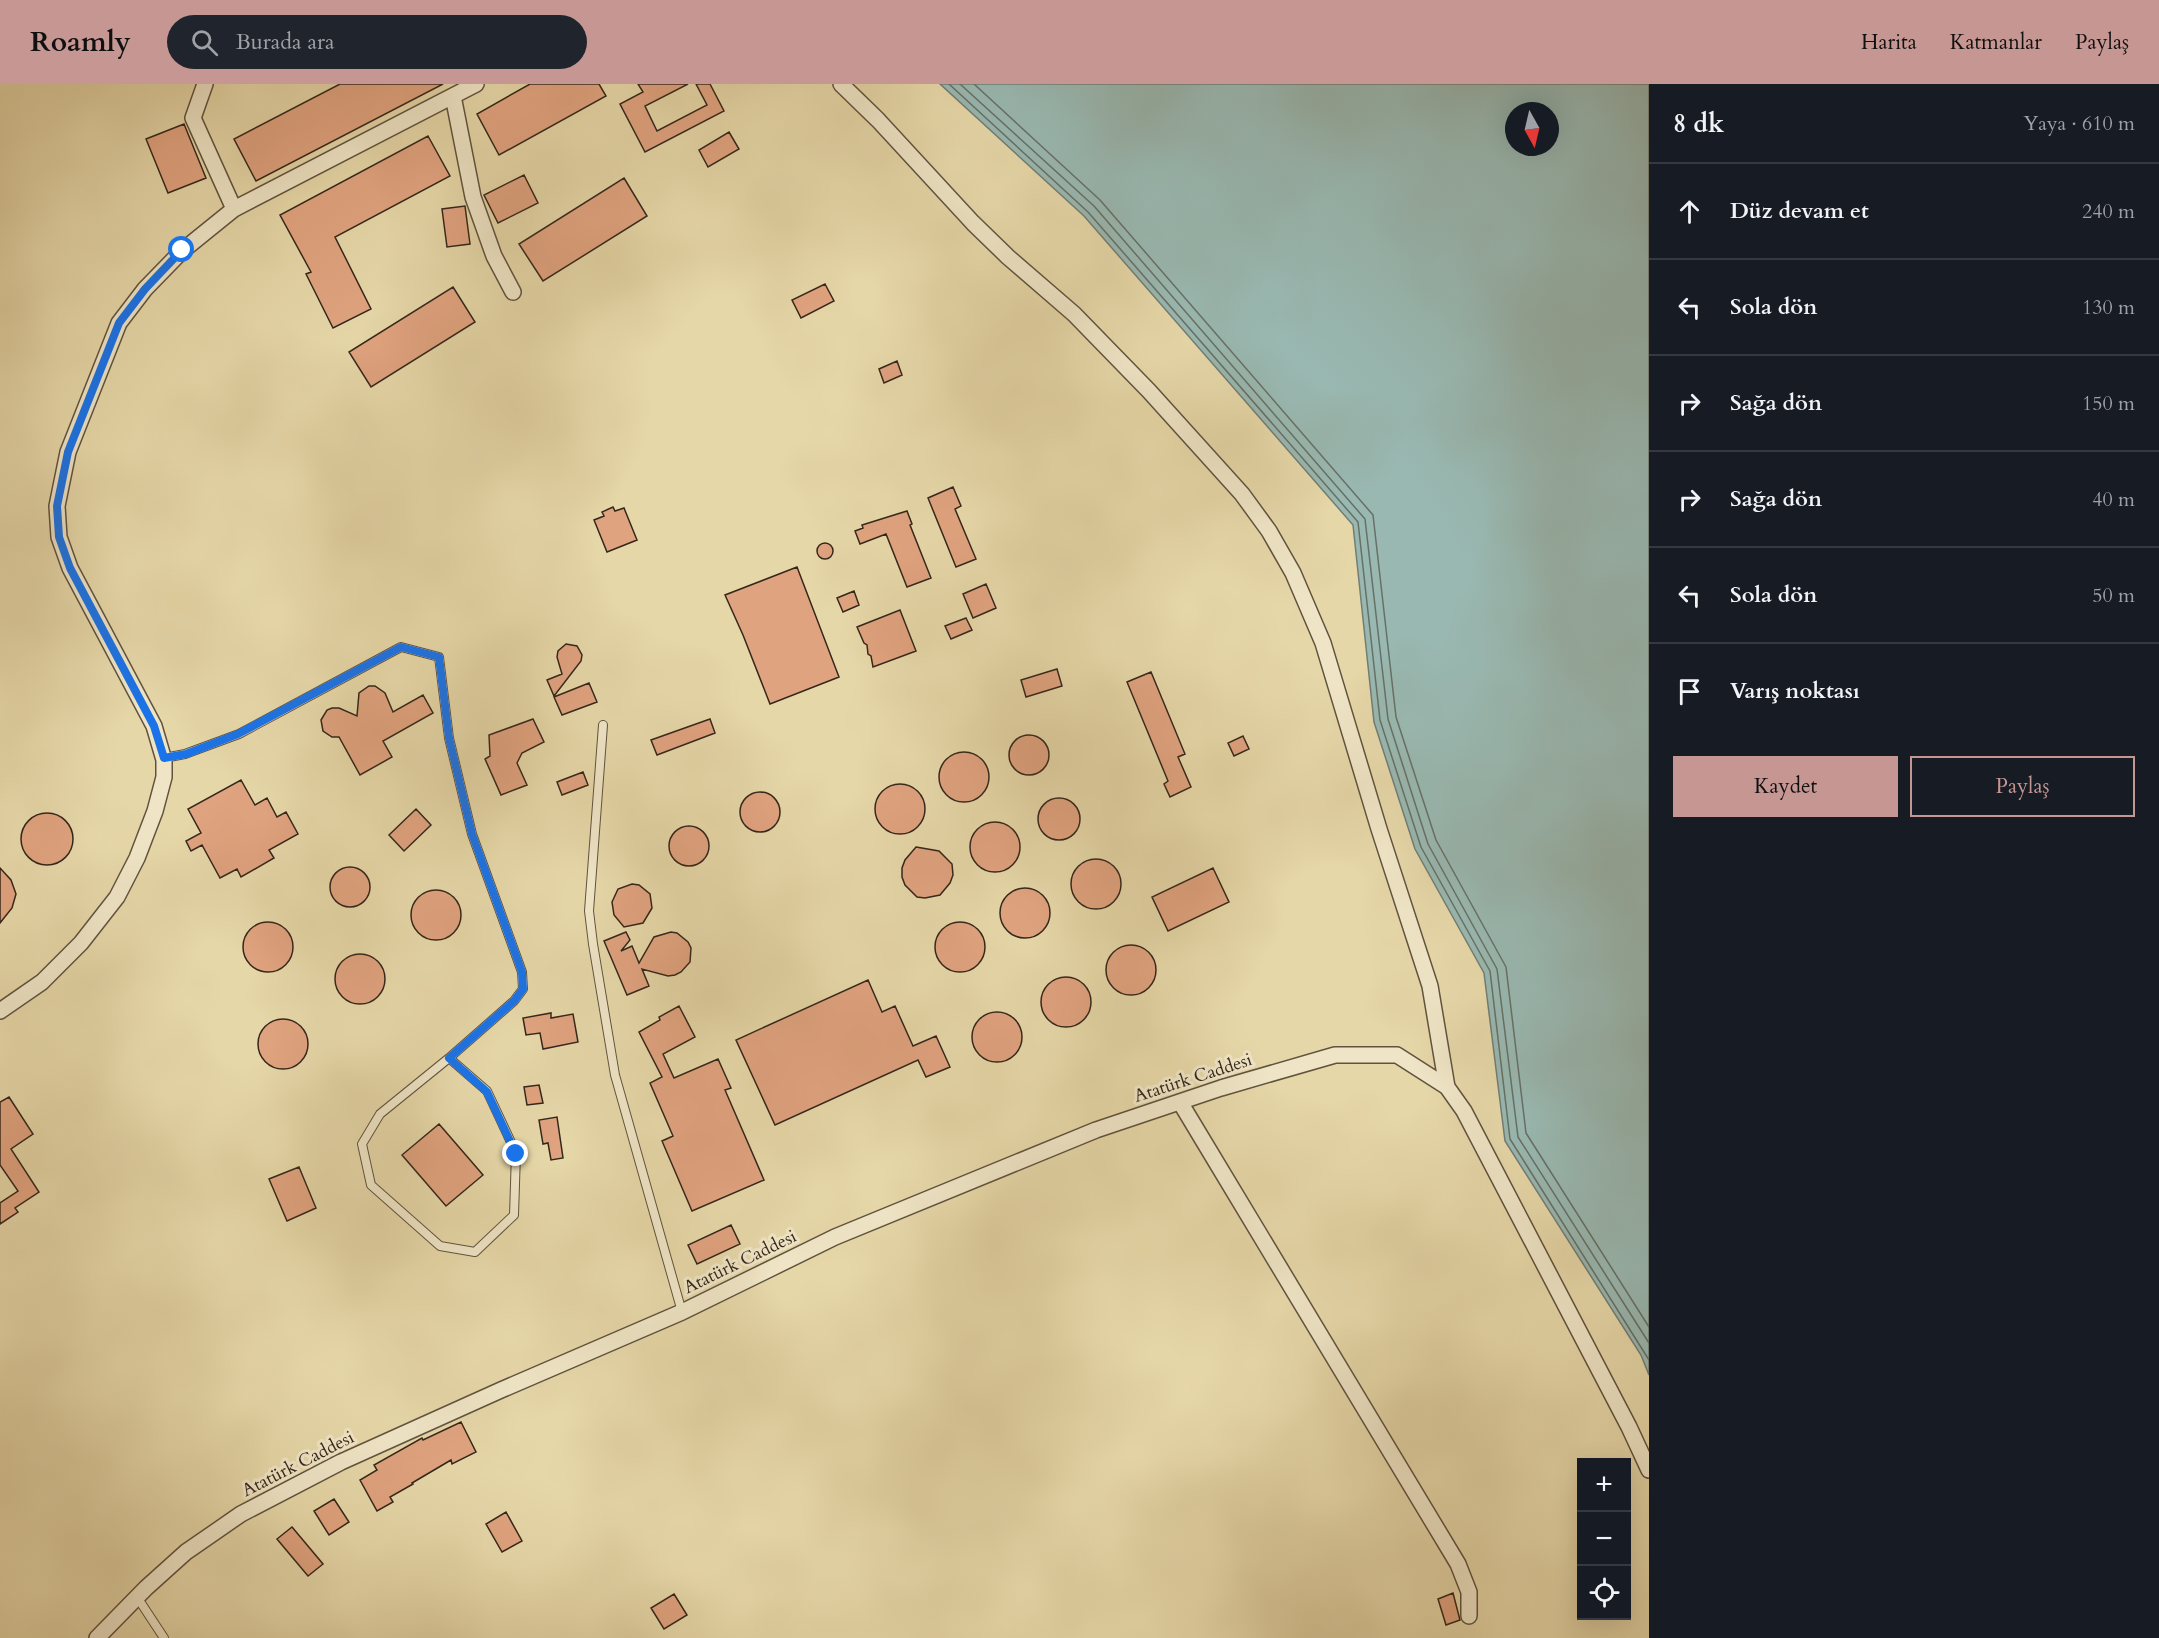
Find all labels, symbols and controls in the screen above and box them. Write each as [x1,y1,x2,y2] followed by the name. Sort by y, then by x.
[167,15,587,69] search box
[30,23,131,61] text: Roamly
[188,26,221,59] icon: search
[236,27,334,57] text: Burada ara
[1861,28,1917,57] text: Harita
[1950,28,2042,57] text: Katmanlar
[2075,28,2129,57] text: Paylaş
[1505,102,1559,156] north arrow
[1673,106,1724,141] text: 8 dk
[2023,110,2135,137] text: Yaya · 610 m
[1673,195,1706,228] icon: ahead
[1730,196,1869,226] text: Düz devam et
[2082,198,2135,225] text: 240 m
[168,236,194,262] route start
[1673,291,1706,324] icon: left
[1730,292,1817,322] text: Sola dön
[2082,294,2135,321] text: 130 m
[1673,387,1706,420] icon: right
[1730,388,1822,418] text: Sağa dön
[2082,390,2135,417] text: 150 m
[1673,483,1706,516] icon: right
[1730,484,1822,514] text: Sağa dön
[2092,486,2135,513] text: 40 m
[1673,579,1706,612] icon: left
[1730,580,1817,610] text: Sola dön
[2092,582,2135,609] text: 50 m
[1673,675,1706,708] icon: arrive
[1730,676,1860,706] text: Varış noktası
[1673,756,1898,817] button: Kaydet
[1910,756,2135,817] button: Paylaş
[1131,1047,1255,1109] street label: Atatürk Caddesi
[502,1140,528,1166] route end
[679,1224,801,1300] street label: Atatürk Caddesi
[238,1425,358,1503] street label: Atatürk Caddesi
[1577,1458,1631,1620] map controls
[1577,1458,1631,1512] button: +
[1577,1512,1631,1566] button: −
[1577,1566,1631,1620] button: locate

